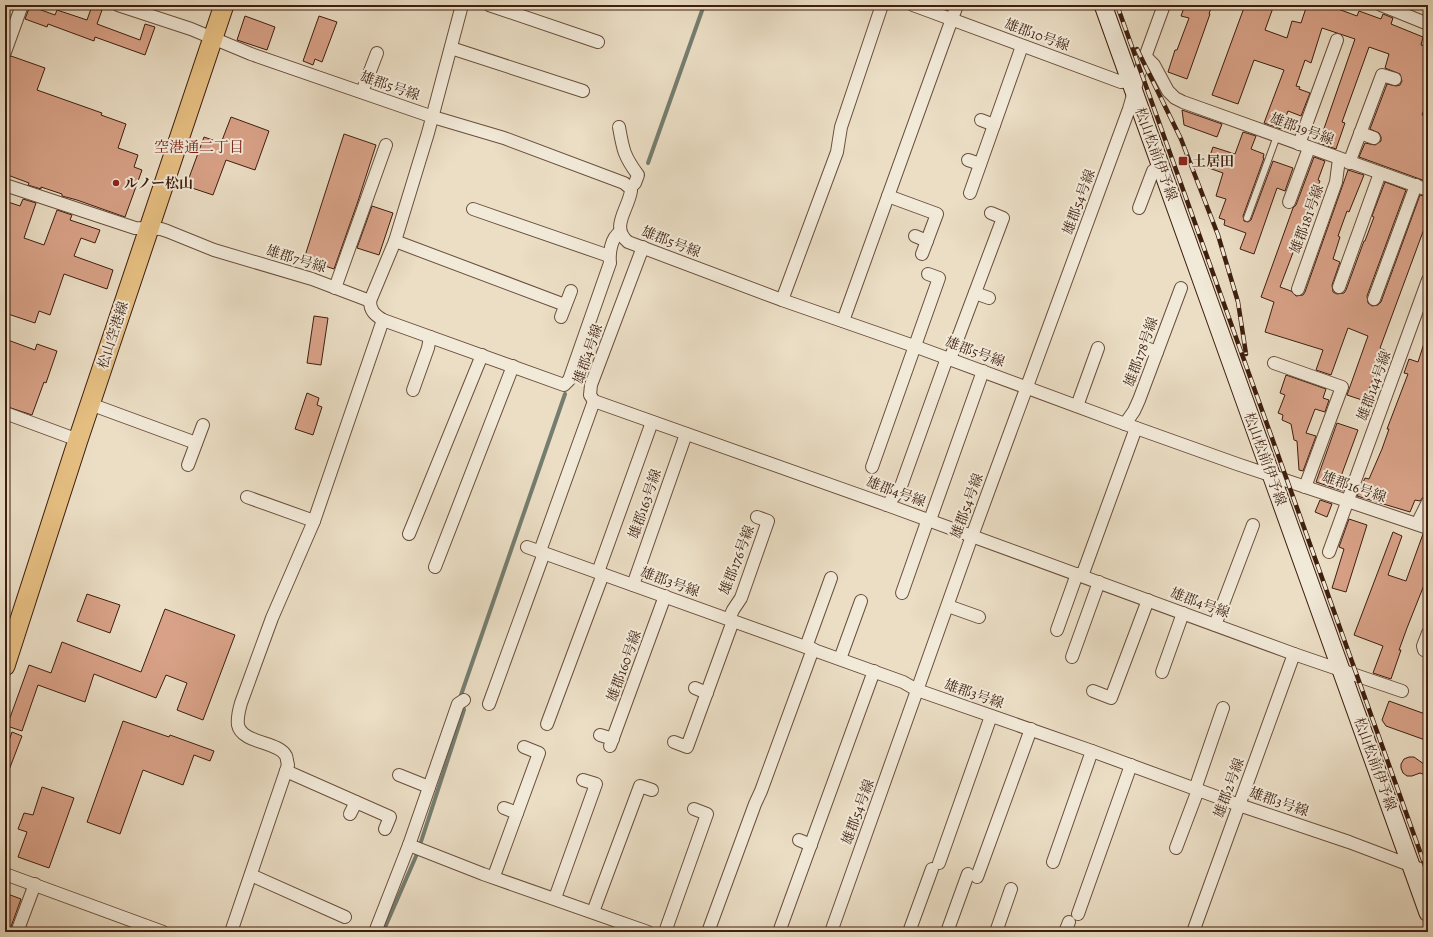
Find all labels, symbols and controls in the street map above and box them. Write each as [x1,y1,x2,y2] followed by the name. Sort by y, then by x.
[1002,14,1072,56] street label: 雄郡10号線
[358,67,422,105] street label: 雄郡5号線
[1130,105,1182,203] street label: 松山松前伊予線
[1267,109,1337,149] street label: 雄郡19号線
[154,137,244,157] district label: 空港通二丁目
[1192,152,1234,171] place label: 土居田
[1177,155,1189,167] marker: 土居田
[1058,167,1100,237] street label: 雄郡54号線
[124,174,193,193] place label: ルノー松山
[111,178,121,188] marker: ルノー松山
[1286,182,1328,256] street label: 雄郡181号線
[639,222,703,262] street label: 雄郡5号線
[264,241,328,277] street label: 雄郡7号線
[93,299,133,371] street label: 松山空港線
[1120,314,1162,390] street label: 雄郡178号線
[569,321,607,387] street label: 雄郡4号線
[943,332,1007,372] street label: 雄郡5号線
[1353,348,1395,424] street label: 雄郡144号線
[1239,410,1291,508] street label: 松山松前伊予線
[624,466,666,542] street label: 雄郡163号線
[1319,467,1389,507] street label: 雄郡16号線
[946,471,988,541] street label: 雄郡54号線
[863,472,929,512] street label: 雄郡4号線
[715,522,759,598] street label: 雄郡176号線
[638,562,702,602] street label: 雄郡3号線
[1167,583,1233,623] street label: 雄郡4号線
[602,628,646,704] street label: 雄郡160号線
[942,675,1006,713] street label: 雄郡3号線
[1349,715,1401,813] street label: 松山松前伊予線
[1209,755,1249,821] street label: 雄郡2号線
[837,777,879,847] street label: 雄郡54号線
[1247,783,1311,821] street label: 雄郡3号線

